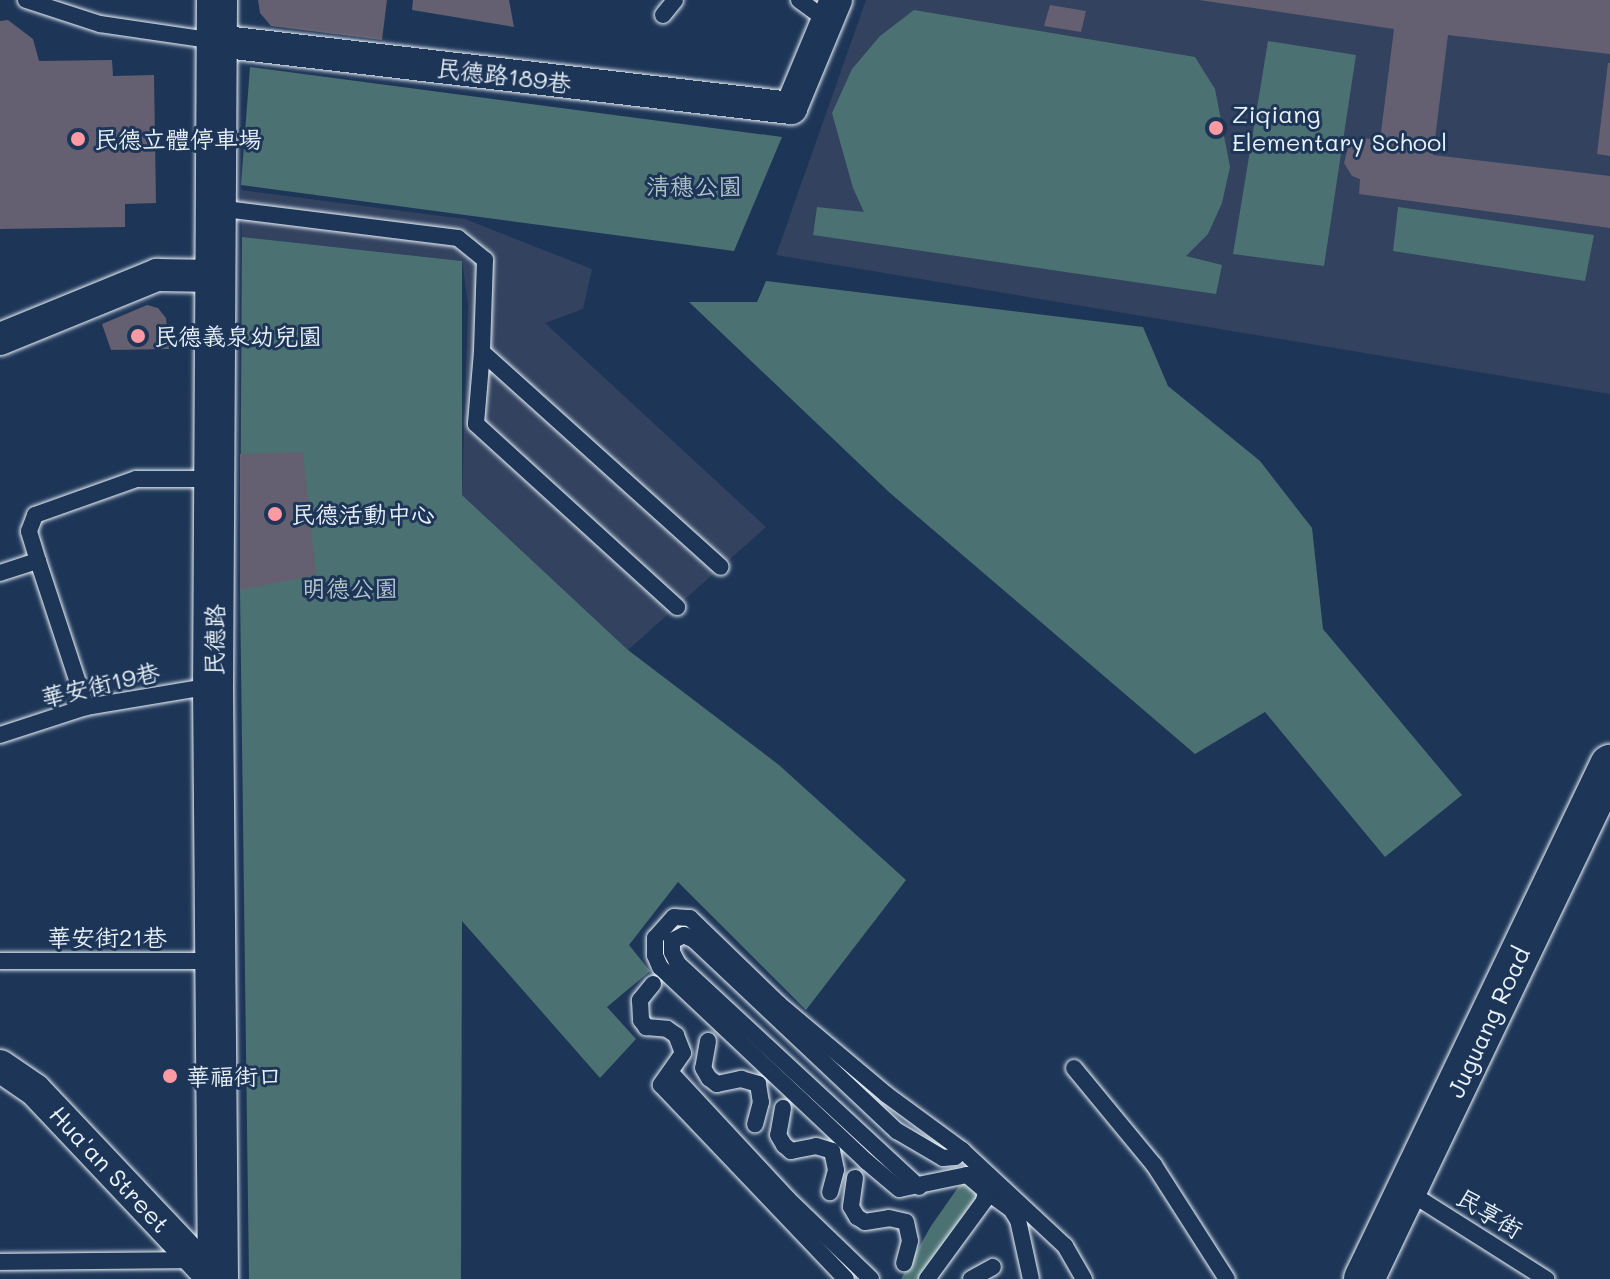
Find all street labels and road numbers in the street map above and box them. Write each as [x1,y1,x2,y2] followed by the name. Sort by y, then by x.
[435,52,573,98] street label: 民德路189巷
[199,604,229,676] street label: 民德路
[38,656,162,712] street label: 華安街19巷
[47,923,167,951] street label: 華安街21巷
[1441,942,1535,1102] street label: Juguang Road
[44,1100,176,1238] street label: Hua'an Street
[1452,1182,1528,1244] street label: 民享街

